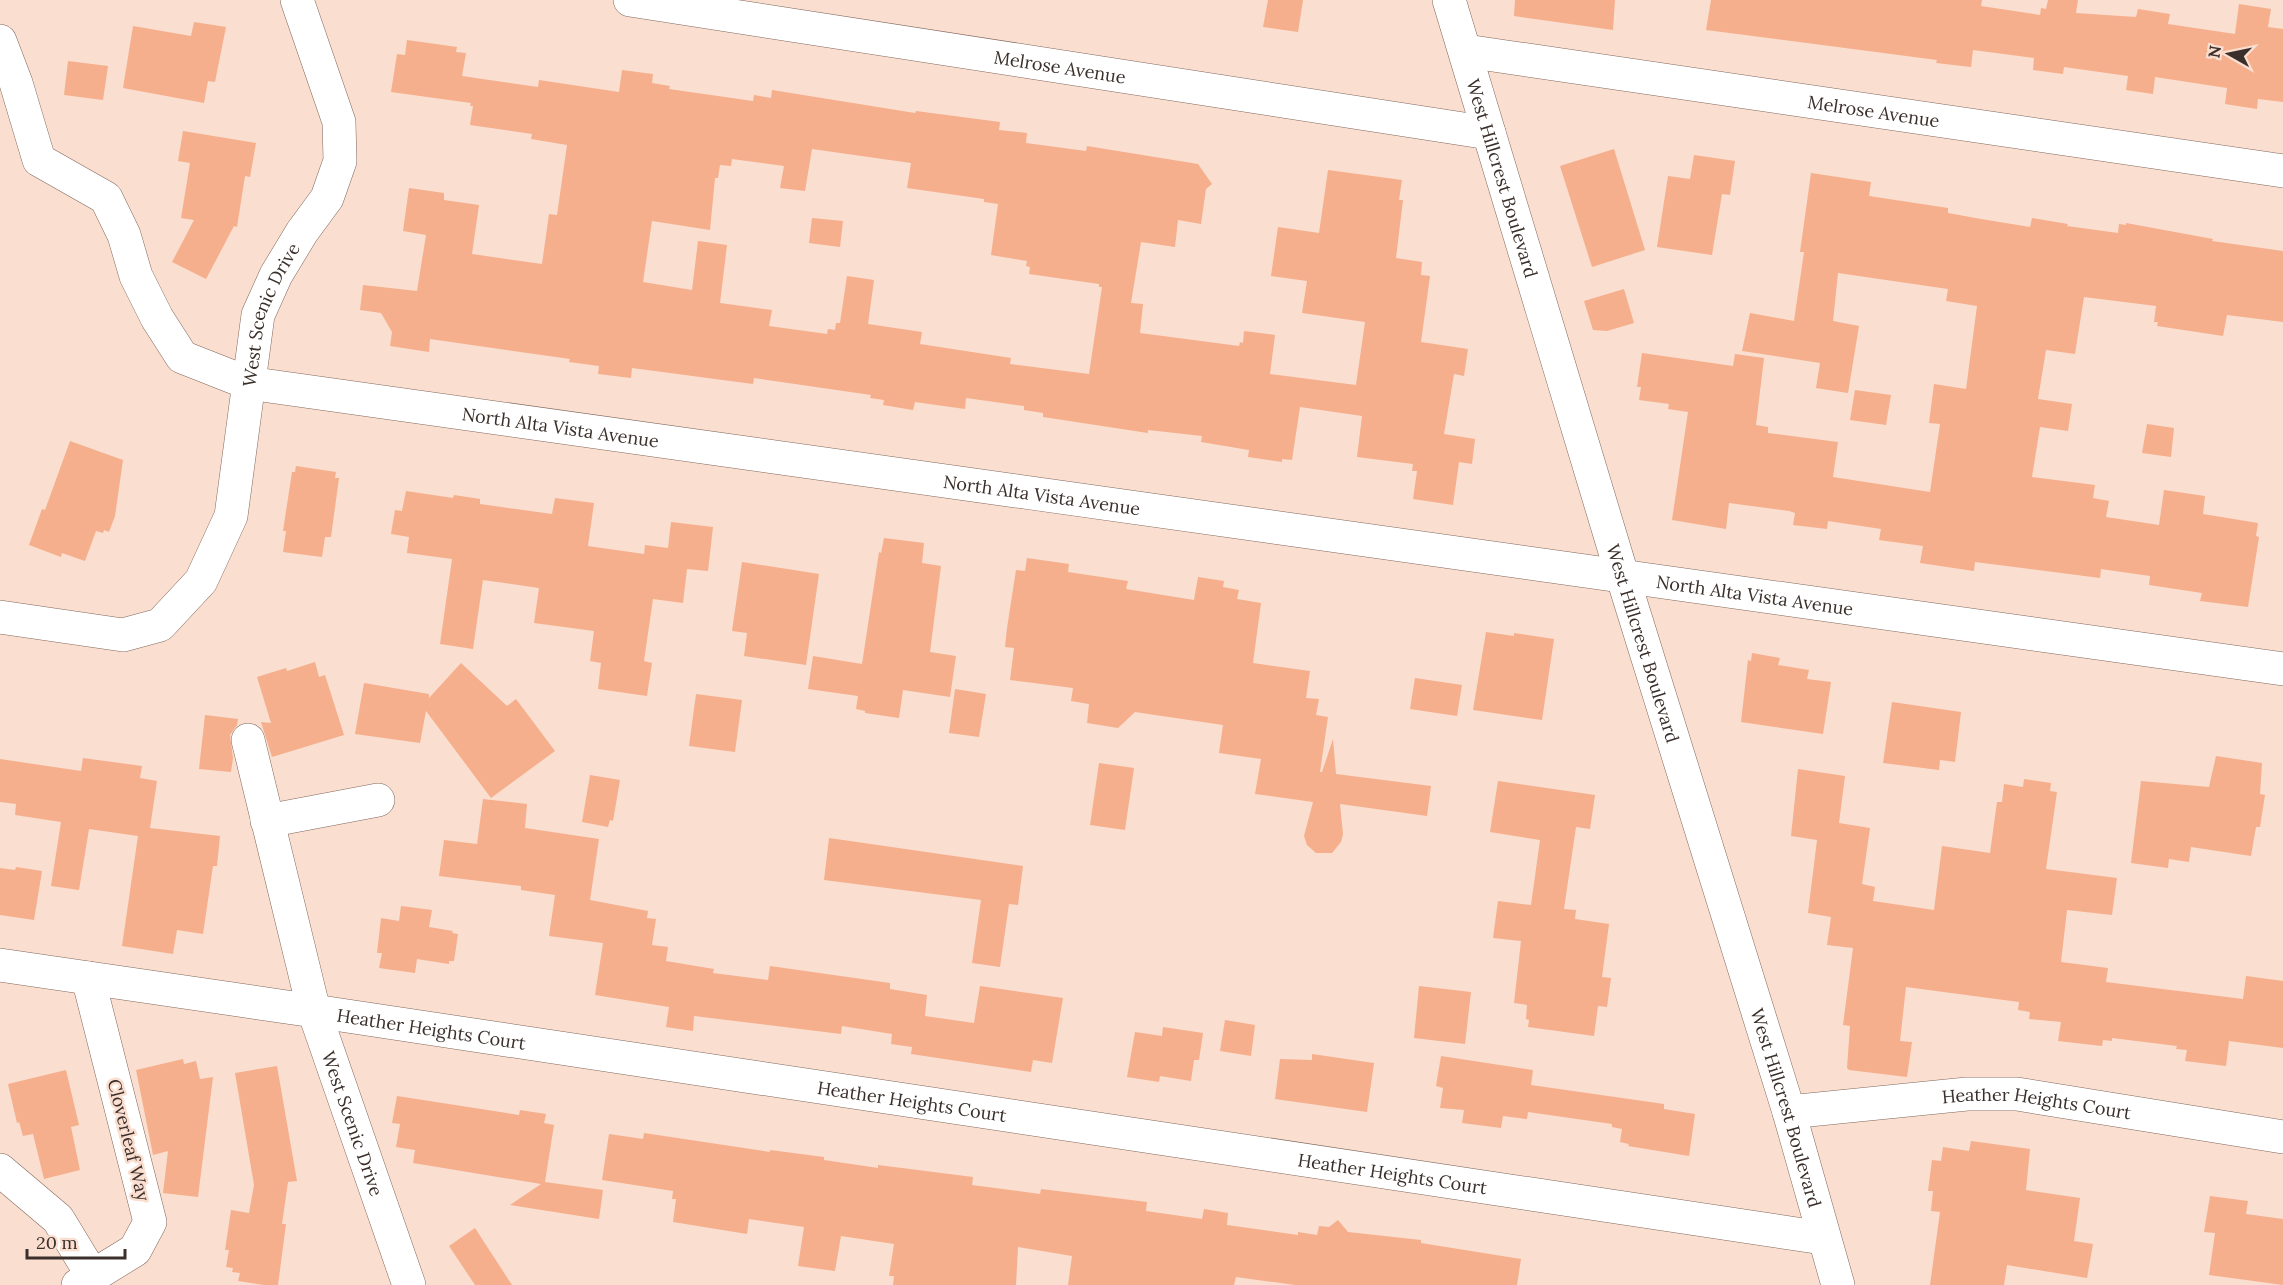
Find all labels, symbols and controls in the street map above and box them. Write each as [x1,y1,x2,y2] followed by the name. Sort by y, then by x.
[2199,24,2259,84] north arrow
[2203,44,2225,59] text: N
[992,45,1128,88] street label: Melrose Avenue
[1462,76,1543,281] street label: West Hillcrest Boulevard
[1806,90,1941,132] street label: Melrose Avenue
[237,238,305,388] street label: West Scenic Drive
[461,402,661,452] street label: North Alta Vista Avenue
[942,469,1142,520] street label: North Alta Vista Avenue
[1602,541,1685,746] street label: West Hillcrest Boulevard
[1655,570,1855,620] street label: North Alta Vista Avenue
[335,1003,527,1054] street label: Heather Heights Court
[1746,1005,1827,1210] street label: West Hillcrest Boulevard
[317,1048,389,1199] street label: West Scenic Drive
[816,1075,1008,1127] street label: Heather Heights Court
[103,1077,155,1204] street label: Cloverleaf Way
[1941,1082,2133,1124] street label: Heather Heights Court
[1296,1148,1489,1199] street label: Heather Heights Court
[27,1222,124,1260] scale bar
[36,1231,78,1254] text: 20 m

